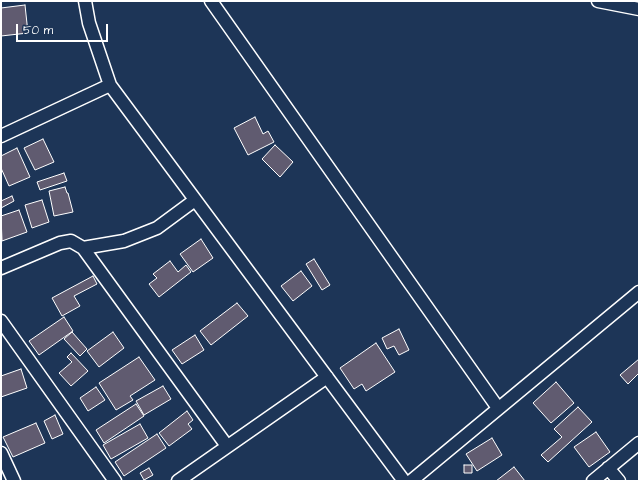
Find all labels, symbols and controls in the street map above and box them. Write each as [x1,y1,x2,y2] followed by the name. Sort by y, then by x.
[18,16,110,42] scale bar
[23,22,53,39] text: 50 m

